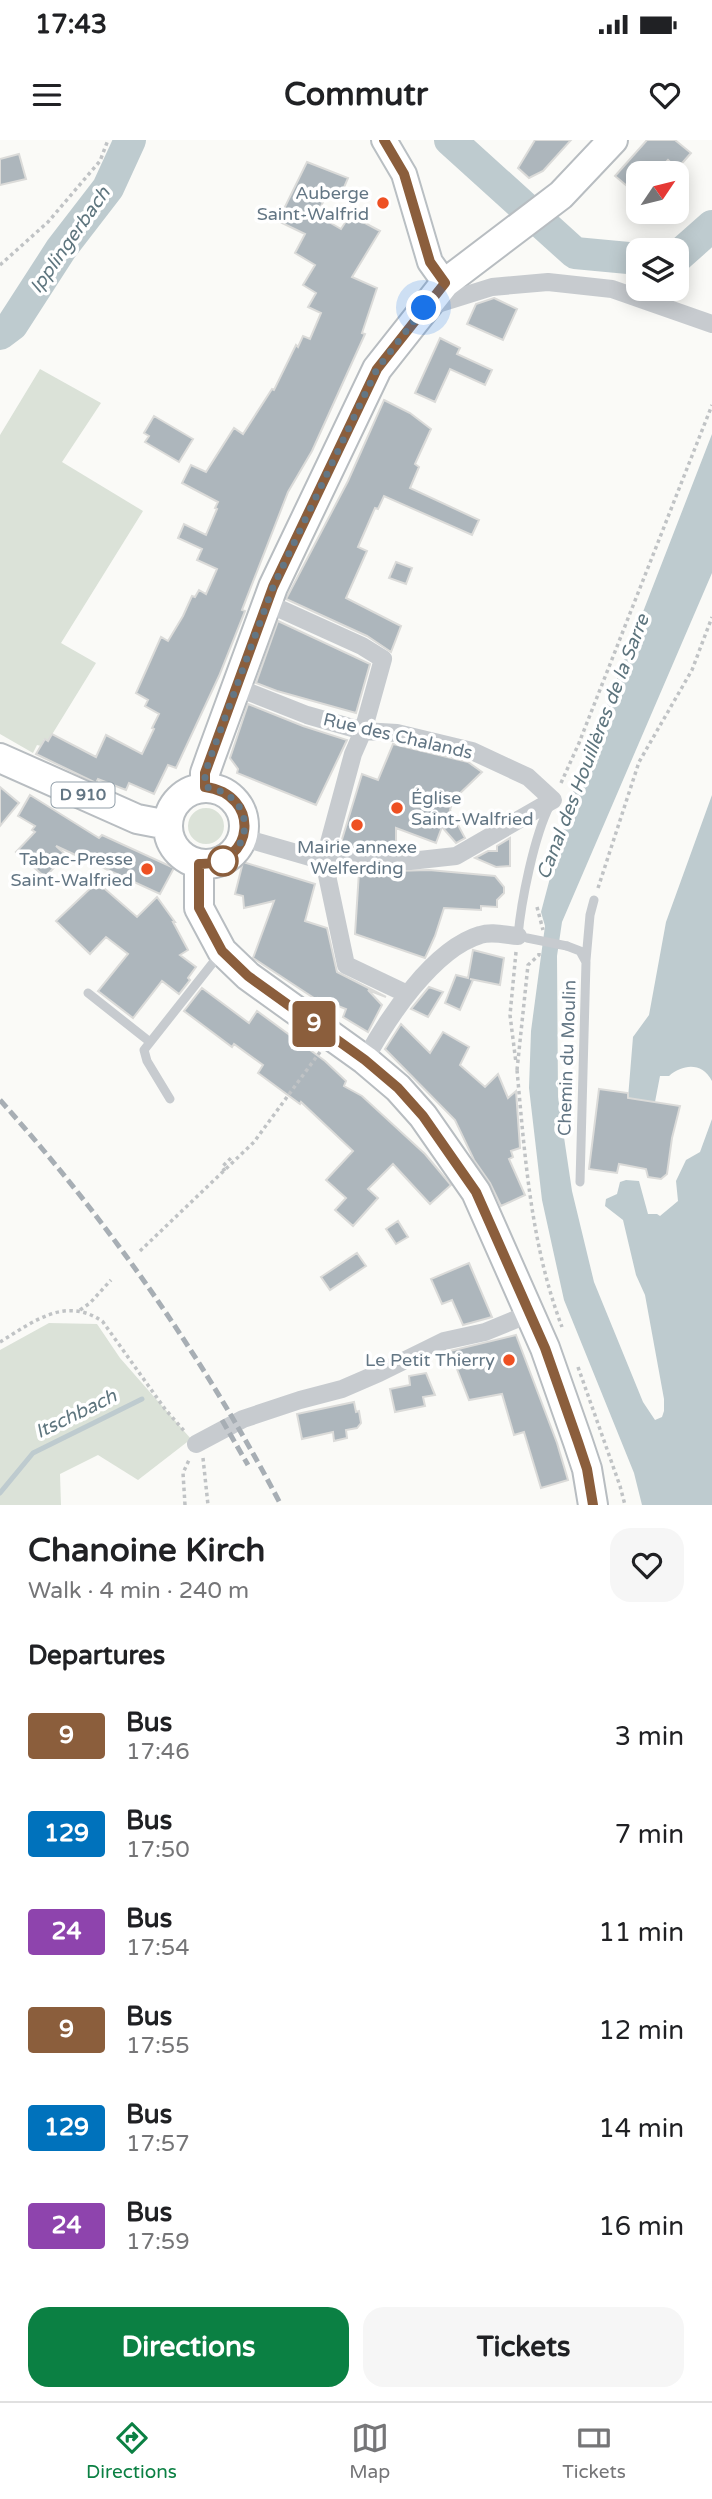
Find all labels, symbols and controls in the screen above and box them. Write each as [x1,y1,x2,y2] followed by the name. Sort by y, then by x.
[35,9,107,40] text: 17:43
[28,76,66,114] icon: menu
[284,76,428,114] text: Commutr
[646,76,684,114] icon: heart
[626,161,690,224] north arrow
[626,161,689,301] map controls
[25,182,115,297] water label: Ipplingerbach
[257,182,369,225] place label: Auberge Saint-Walfrid
[375,195,391,211] marker: Auberge Saint-Walfrid
[626,238,689,301] button: layers
[406,290,441,325] your location
[532,610,654,883] water label: Canal des Houillères de la Sarre
[321,708,475,764] street label: Rue des Chalands
[52,782,114,808] road number: D 910
[411,787,534,830] place label: Église Saint-Walfried
[389,800,405,816] marker: Église Saint-Walfried
[349,817,365,833] marker: Mairie annexe Welferding
[297,836,417,879] place label: Mairie annexe Welferding
[208,846,238,876] unlabelled marker
[10,848,133,891] place label: Tabac-Presse Saint-Walfried
[139,861,155,877] marker: Tabac-Presse Saint-Walfried
[553,980,581,1136] street label: Chemin du Moulin
[291,1001,337,1047] line badge: 9
[306,1009,322,1038] text: 9
[365,1349,495,1371] place label: Le Petit Thierry
[501,1352,517,1368] marker: Le Petit Thierry
[32,1385,121,1443] water label: Itschbach
[610,1528,684,1602] button: heart
[28,1531,265,1570] text: Chanoine Kirch
[28,1577,249,1605] text: Walk · 4 min · 240 m
[28,1640,165,1671] text: Departures
[126,1707,172,1738] text: Bus
[59,1721,74,1750] text: 9
[615,1721,684,1752] text: 3 min
[126,1738,190,1766] text: 17:46
[126,1805,172,1836] text: Bus
[44,1819,89,1848] text: 129
[615,1819,684,1850] text: 7 min
[126,1836,190,1864] text: 17:50
[126,1903,172,1934] text: Bus
[51,1917,82,1946] text: 24
[598,1917,684,1948] text: 11 min
[126,1934,190,1962] text: 17:54
[126,2001,172,2032] text: Bus
[59,2015,74,2044] text: 9
[598,2015,684,2046] text: 12 min
[126,2032,190,2060] text: 17:55
[126,2099,172,2130] text: Bus
[44,2113,89,2142] text: 129
[598,2113,684,2144] text: 14 min
[126,2130,190,2158] text: 17:57
[126,2197,172,2228] text: Bus
[51,2211,82,2240] text: 24
[598,2211,684,2242] text: 16 min
[126,2228,190,2256] text: 17:59
[28,2307,349,2387] button: Directions
[363,2307,684,2387] button: Tickets
[86,2419,177,2483] tab: Directions
[349,2419,390,2483] tab: Map
[562,2419,626,2483] tab: Tickets

